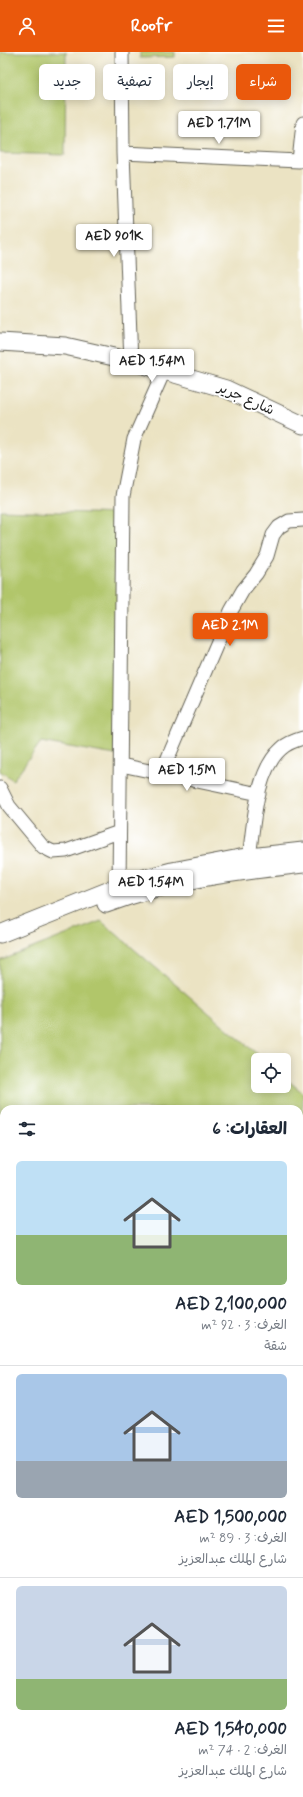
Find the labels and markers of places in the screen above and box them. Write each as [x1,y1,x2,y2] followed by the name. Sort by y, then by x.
[173,111,265,145] pin: AED 1.71M
[73,224,155,258] pin: AED 901K
[106,349,198,383] pin: AED 1.54M
[189,613,271,647] pin: AED 2.1M
[146,758,228,792] pin: AED 1.5M
[105,870,197,904] pin: AED 1.54M

